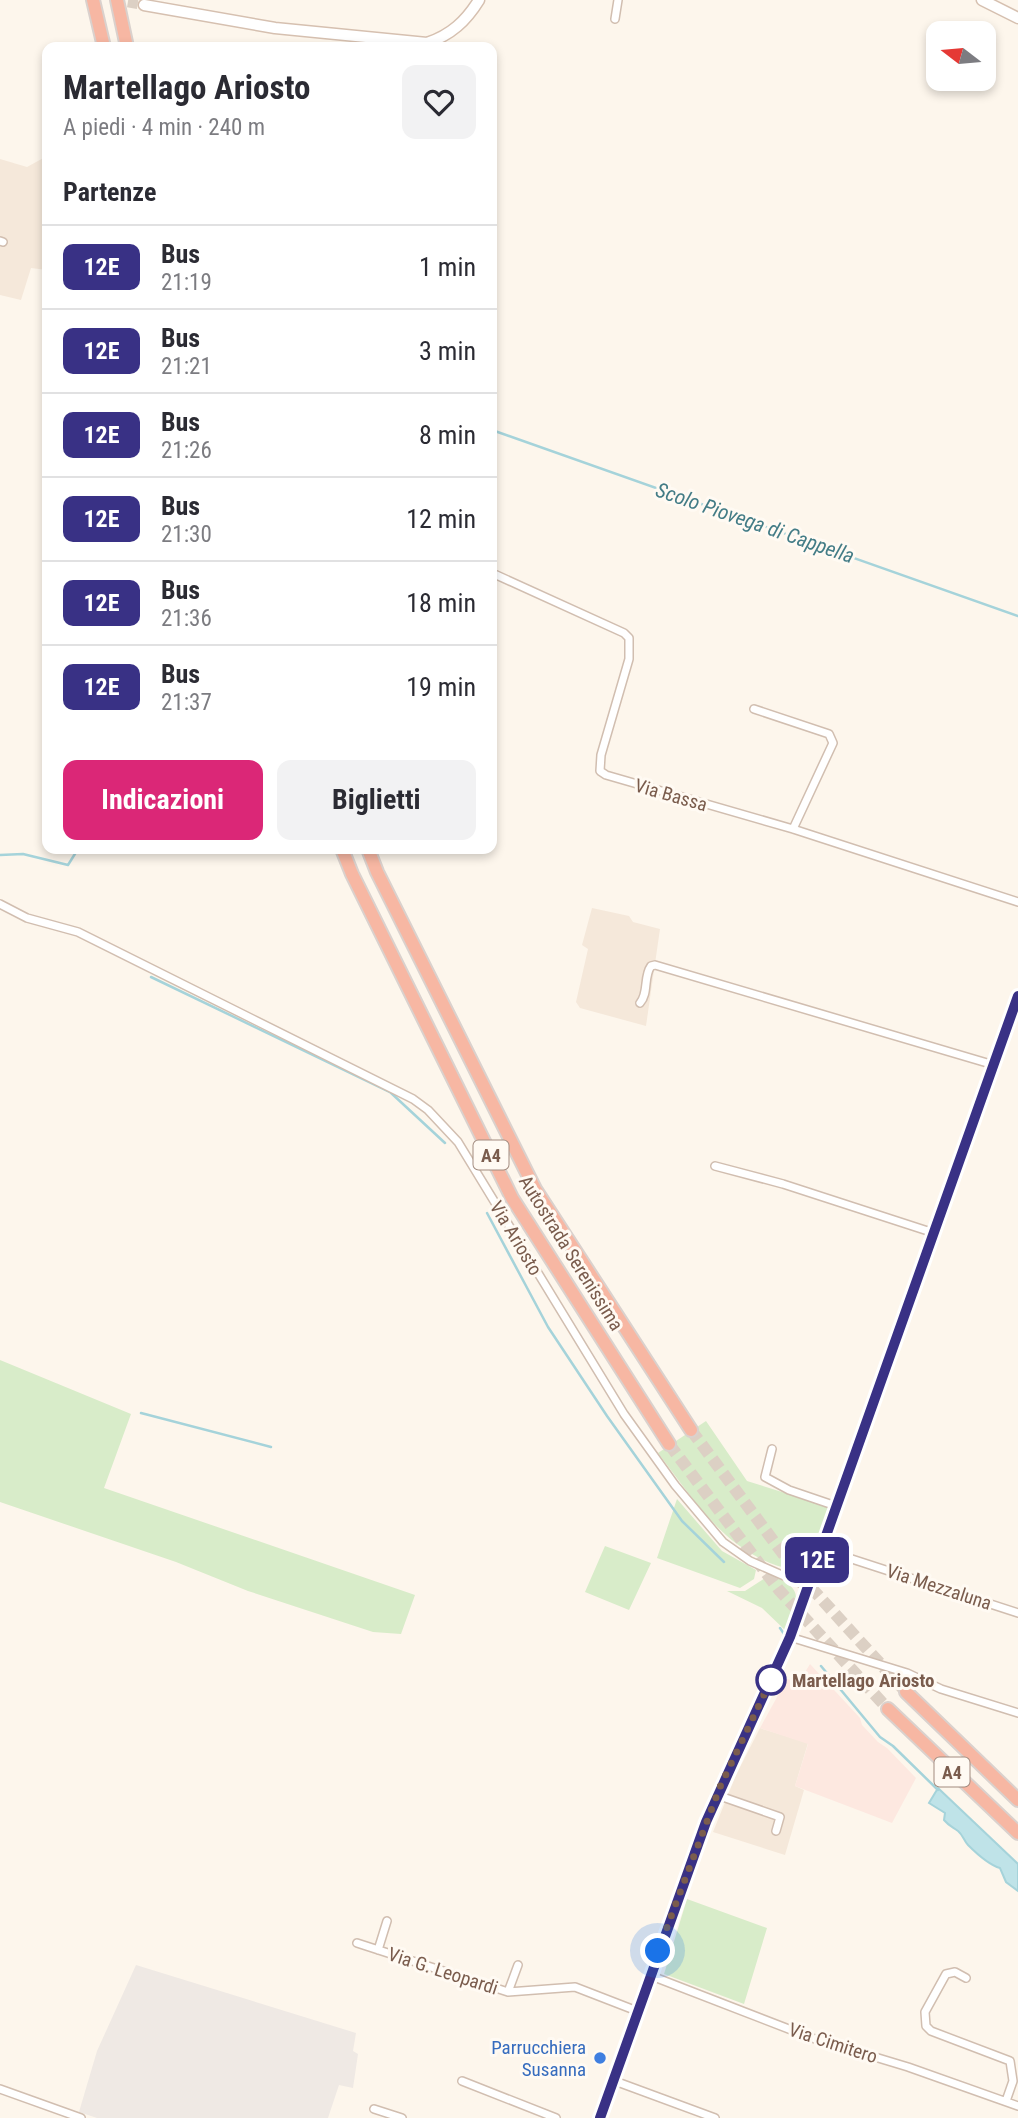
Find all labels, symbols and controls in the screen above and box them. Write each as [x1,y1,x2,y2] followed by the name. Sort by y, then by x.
[926,21,996,91] north arrow
[926,21,996,91] map controls
[402,65,476,139] button: heart
[63,68,310,107] text: Martellago Ariosto
[63,114,265,141] text: A piedi · 4 min · 240 m
[63,177,156,207] text: Partenze
[161,239,200,269] text: Bus
[419,252,476,282] text: 1 min
[83,253,120,281] text: 12E
[161,269,212,296] text: 21:19
[161,323,200,353] text: Bus
[419,336,476,366] text: 3 min
[83,337,120,365] text: 12E
[161,353,212,380] text: 21:21
[161,407,200,437] text: Bus
[419,420,476,450] text: 8 min
[83,421,120,449] text: 12E
[161,437,212,464] text: 21:26
[653,478,857,568] water label: Scolo Piovega di Cappella
[161,491,200,521] text: Bus
[406,504,476,534] text: 12 min
[83,505,120,533] text: 12E
[161,521,212,548] text: 21:30
[161,575,200,605] text: Bus
[406,588,476,618] text: 18 min
[83,589,120,617] text: 12E
[161,605,212,632] text: 21:36
[161,659,200,689] text: Bus
[406,672,476,702] text: 19 min
[83,673,120,701] text: 12E
[161,689,212,716] text: 21:37
[63,760,263,840] button: Indicazioni
[277,760,476,840] button: Biglietti
[632,774,710,816] street label: Via Bassa
[474,1140,508,1170] road number: A4
[514,1171,628,1335] street label: Autostrada Serenissima
[485,1197,547,1279] street label: Via Ariosto
[777,1537,857,1583] line badge: 12E
[799,1546,835,1574] text: 12E
[883,1559,995,1615] street label: Via Mezzaluna
[756,1665,786,1695] marker: Martellago Ariosto
[792,1669,934,1692] place label: Martellago Ariosto
[934,1758,970,1786] road number: A4
[640,1933,675,1968] your location
[385,1942,501,2000] street label: Via G. Leopardi
[786,2018,880,2068] street label: Via Cimitero
[491,2036,586,2081] place label: Parrucchiera Susanna
[592,2050,608,2066] marker: Parrucchiera Susanna

